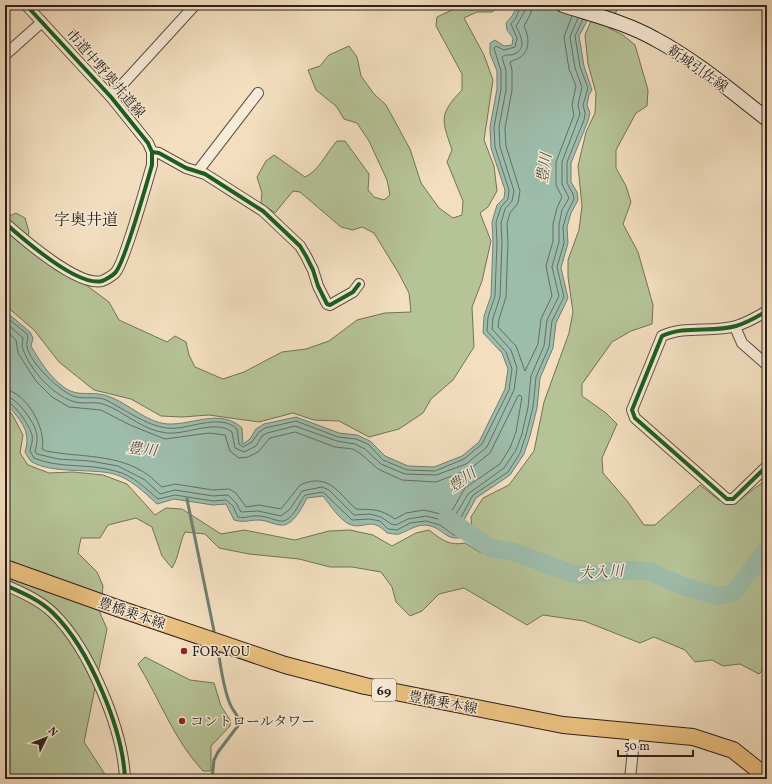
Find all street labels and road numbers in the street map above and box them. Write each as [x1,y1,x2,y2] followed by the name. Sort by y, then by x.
[61,25,149,122] street label: 市道中野奥井道線
[663,41,731,97] street label: 新城引佐線
[95,594,168,635] street label: 豊橋乗本線
[372,679,396,701] road number: 69
[407,687,479,719] street label: 豊橋乗本線

